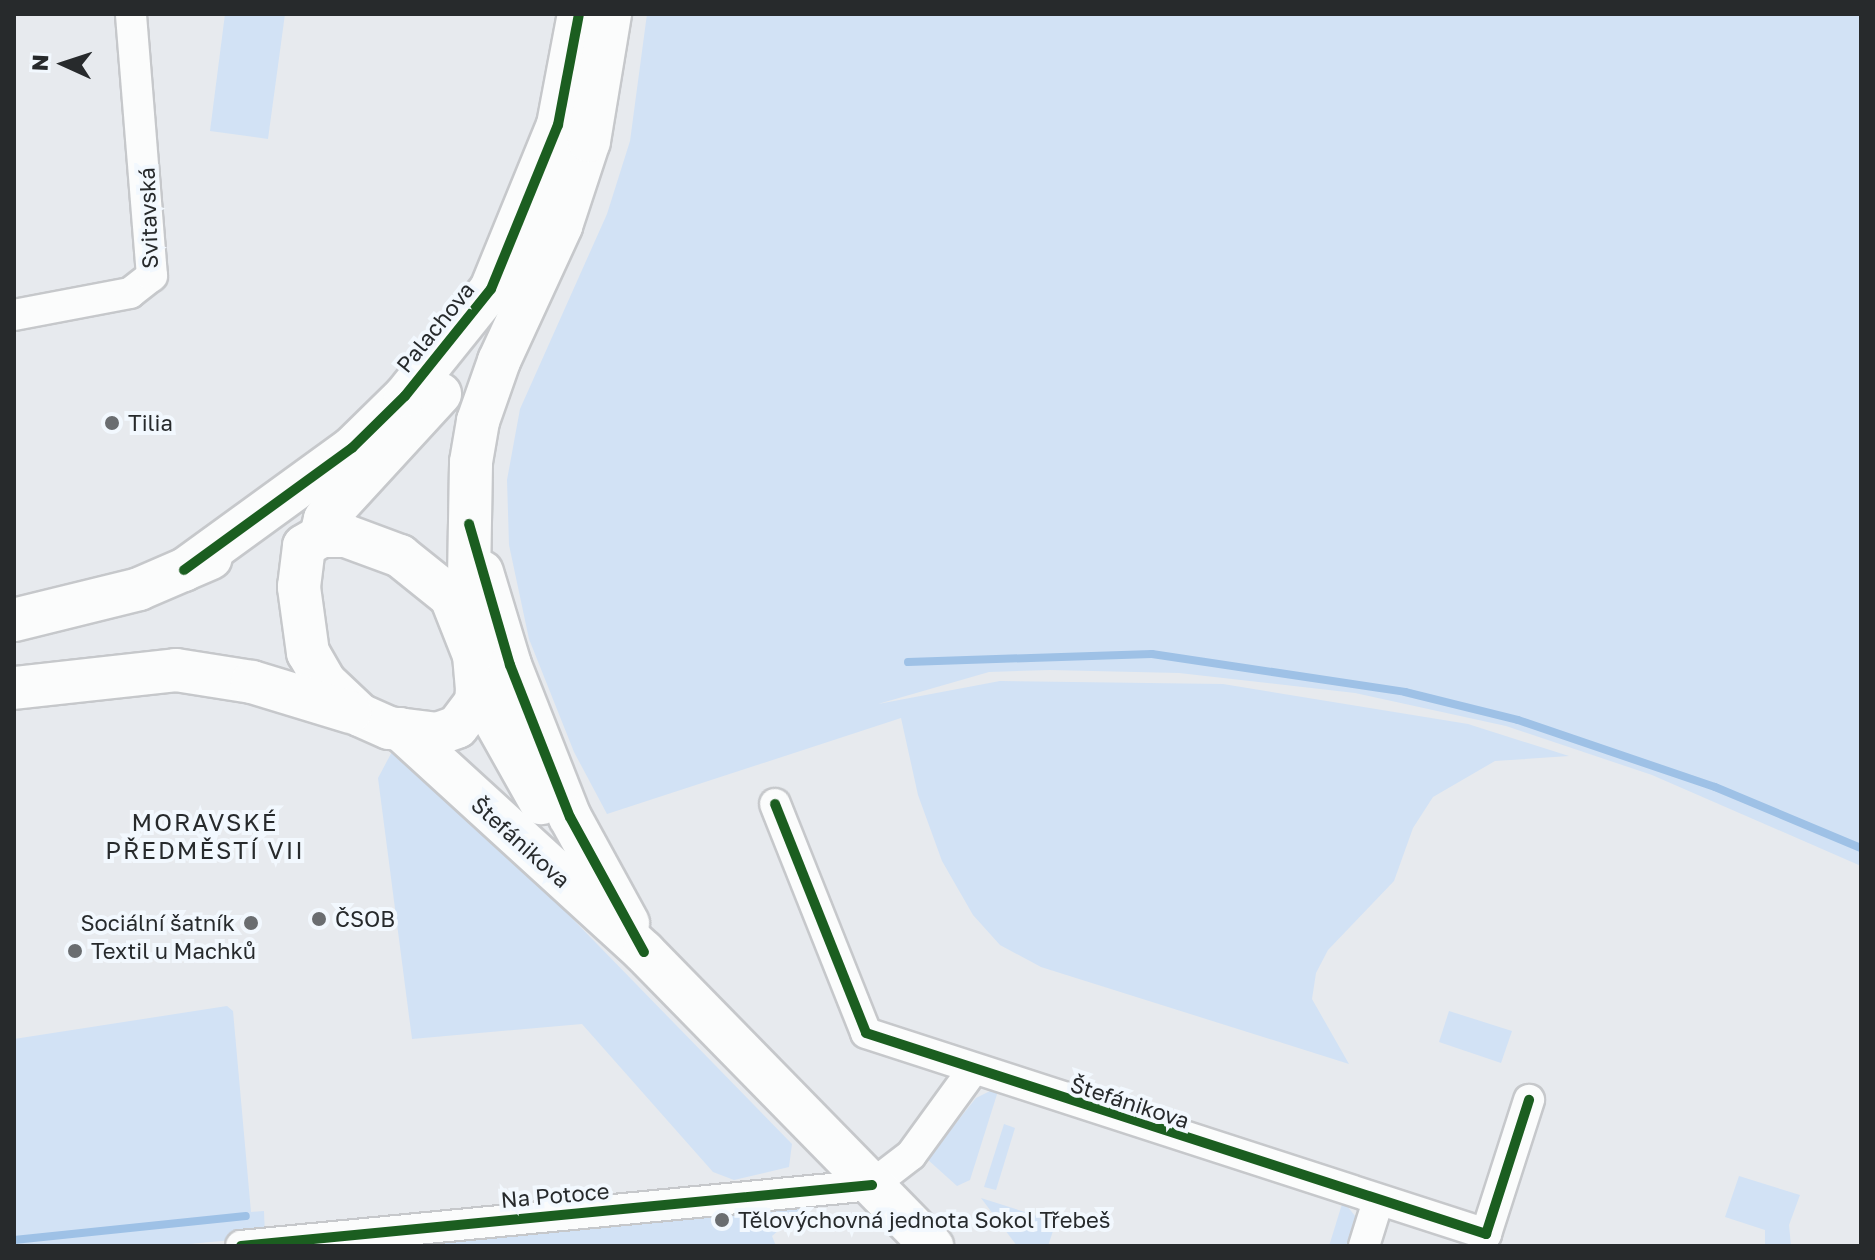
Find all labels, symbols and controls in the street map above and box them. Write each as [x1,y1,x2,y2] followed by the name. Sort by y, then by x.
[24,24,104,104] north arrow
[26,54,53,72] text: N
[133,167,163,269] street label: Svitavská
[391,277,479,377] street label: Palachova
[128,410,173,436] place label: Tilia
[103,414,121,432] marker: Tilia
[466,791,576,893] street label: Štefánikova
[105,808,305,864] district label: MORAVSKÉ PŘEDMĚSTÍ VII
[335,906,395,932] place label: ČSOB
[80,910,235,936] place label: Sociální šatník
[310,910,328,928] marker: ČSOB
[242,914,260,932] marker: Sociální šatník
[91,938,256,964] place label: Textil u Machků
[66,942,84,960] marker: Textil u Machků
[1067,1070,1193,1134] street label: Štefánikova
[500,1177,610,1213] street label: Na Potoce
[738,1207,1111,1233] place label: Tělovýchovná jednota Sokol Třebeš
[713,1211,731,1229] marker: Tělovýchovná jednota Sokol Třebeš

